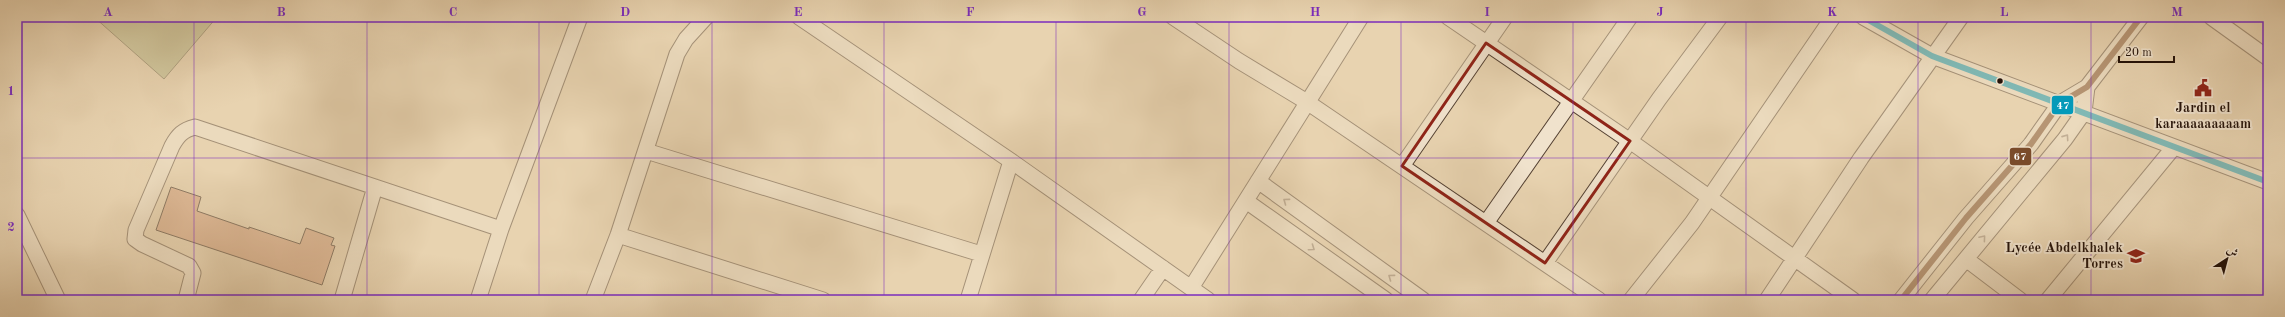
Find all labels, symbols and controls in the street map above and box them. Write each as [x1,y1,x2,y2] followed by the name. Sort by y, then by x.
[103,6,113,19] text: A
[276,6,286,19] text: B
[449,6,457,19] text: C
[620,6,630,19] text: D
[794,6,803,19] text: E
[966,6,975,19] text: F
[1137,6,1147,19] text: G
[1310,6,1321,19] text: H
[1484,6,1490,19] text: I
[1656,6,1664,19] text: J
[1827,6,1837,19] text: K
[2000,6,2009,19] text: L
[2171,6,2183,19] text: M
[2119,38,2174,64] scale bar
[2125,47,2152,59] text: 20 m
[1995,76,2005,86] unlabelled marker
[2193,78,2213,98] public building icon: Jardin el karaaaaaaaaam
[7,85,15,98] text: 1
[2051,95,2074,115] line badge: 47
[2057,101,2069,112] text: 47
[2155,101,2251,131] place label: Jardin el karaaaaaaaaam
[2061,135,2068,142] one-way arrow
[2009,147,2032,166] line badge: 67
[2014,152,2026,163] text: 67
[1283,199,1290,206] one-way arrow
[7,221,15,234] text: 2
[1979,235,1986,242] one-way arrow
[2207,239,2247,279] north arrow
[2005,241,2123,271] place label: Lycée Abdelkhalek Torres
[1308,243,1315,250] one-way arrow
[2224,244,2240,260] text: ش
[2126,246,2146,266] school or university icon: Lycée Abdelkhalek Torres
[1388,274,1395,282] one-way arrow

